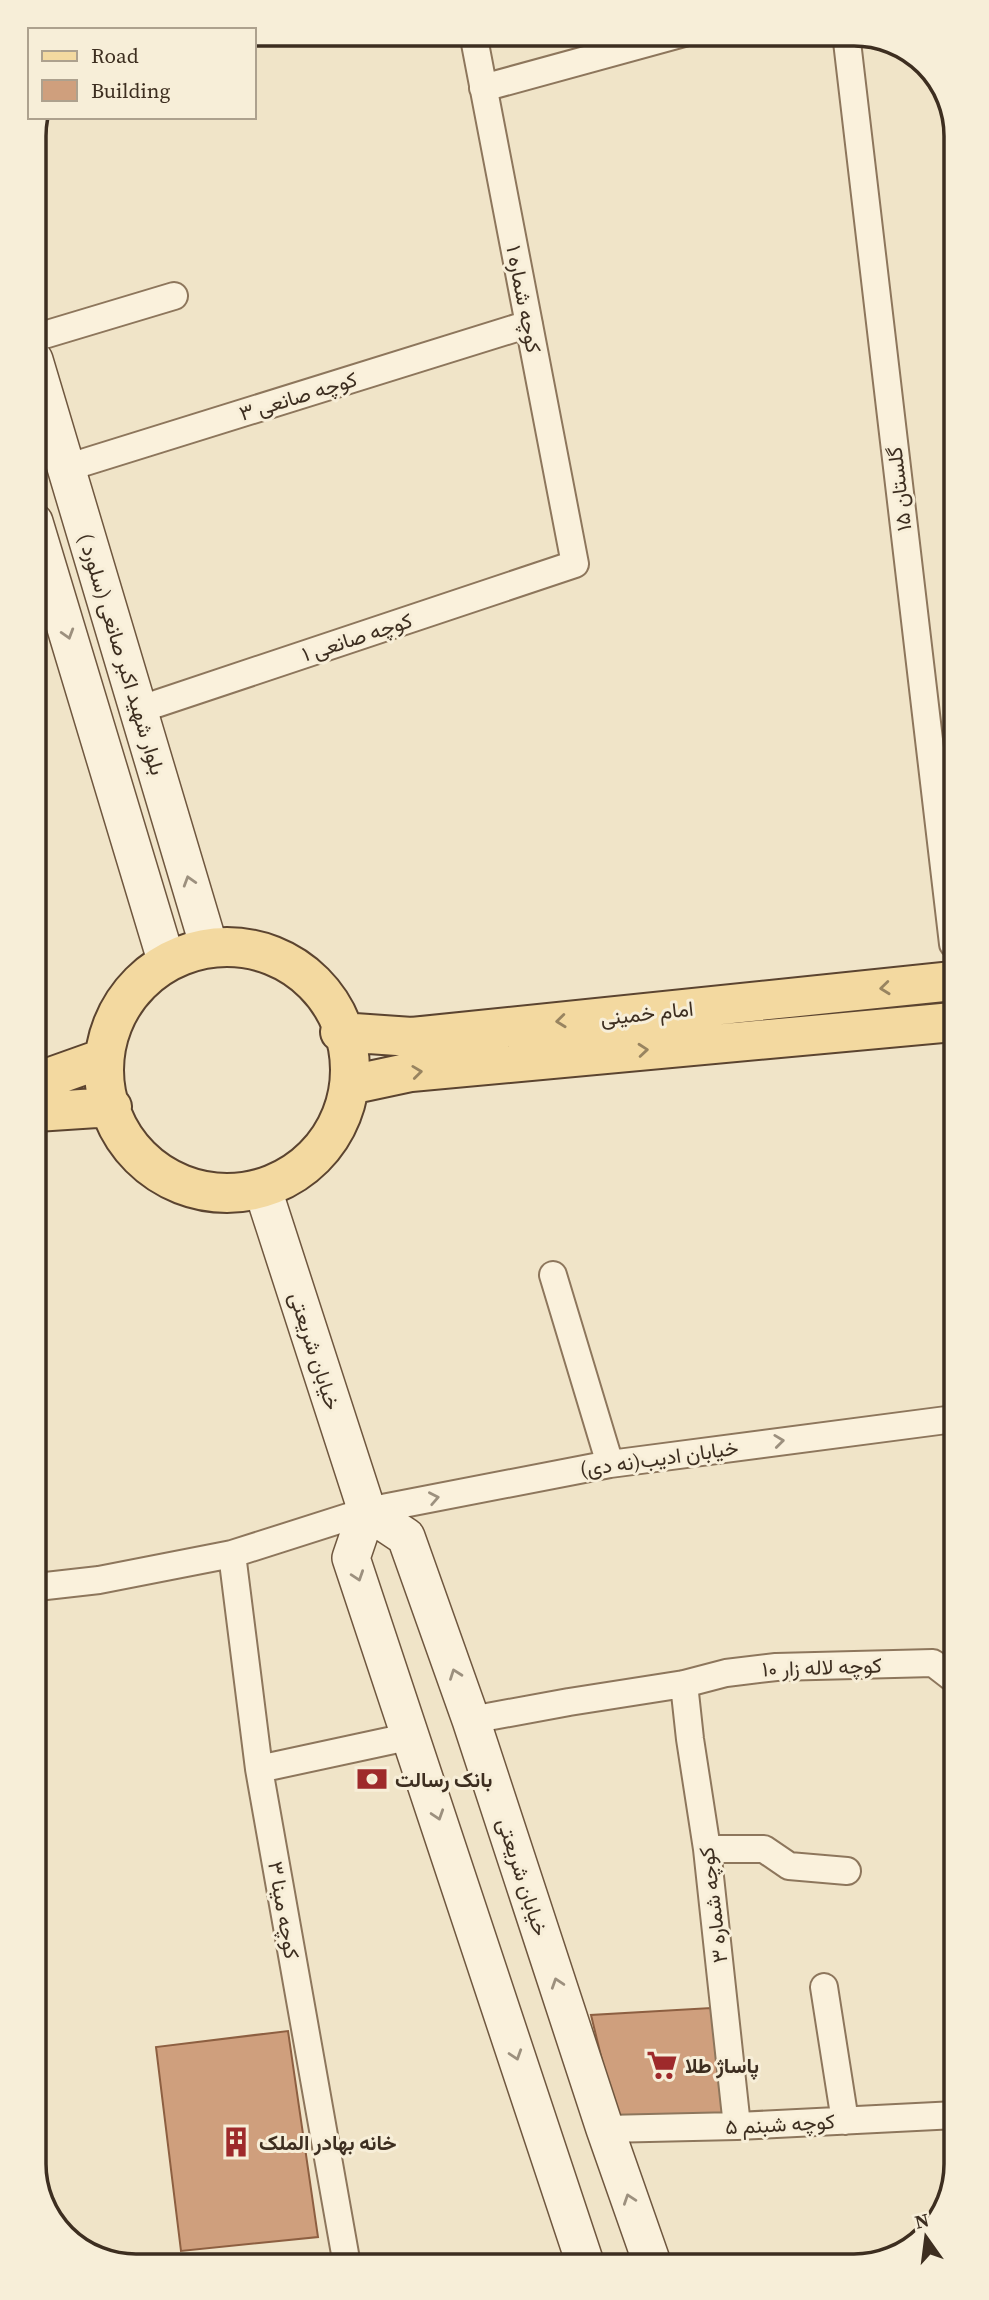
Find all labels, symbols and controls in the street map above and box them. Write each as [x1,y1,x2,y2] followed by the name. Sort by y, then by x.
[28,28,256,119] legend
[91,41,139,70] text: Road
[91,76,170,105] text: Building
[499,243,549,355] street label: کوچه شماره ۱
[235,364,361,428] street label: کوچه صانعی ۳
[879,445,919,533] street label: گلستان ۱۵
[71,530,173,778] street label: بلوار شهید اکبر صانعی (سلورد )
[298,606,416,668] street label: کوچه صانعی ۱
[60,628,75,640] one-way arrow
[183,876,198,888] one-way arrow
[879,980,890,995] one-way arrow
[599,994,695,1032] street label: امام خمینی
[555,1014,567,1029] one-way arrow
[638,1043,649,1058] one-way arrow
[411,1064,423,1079] one-way arrow
[282,1288,348,1414] street label: خیابان شریعتی
[578,1433,740,1483] street label: خیابان ادیب(نه دی)
[773,1434,785,1449] one-way arrow
[428,1492,440,1507] one-way arrow
[350,1570,364,1582] one-way arrow
[762,1650,882,1684] street label: کوچه لاله زار ۱۰
[449,1668,463,1680] one-way arrow
[355,1762,389,1796] bank icon: بانک رسالت
[395,1765,492,1794] place label: بانک رسالت
[430,1808,444,1821] one-way arrow
[490,1814,556,1940] street label: خیابان شریعتی
[691,1845,735,1965] street label: کوچه شماره ۳
[261,1859,307,1961] street label: کوچه مینا ۳
[551,1977,565,1989] one-way arrow
[508,2048,522,2060] one-way arrow
[645,2048,679,2082] supermarket icon: پاساژ طلا
[685,2051,759,2080] place label: پاساژ طلا
[724,2107,836,2141] street label: کوچه شبنم ۵
[219,2125,253,2159] building icon: خانه بهادر الملک
[259,2128,397,2157] place label: خانه بهادر الملک
[623,2193,637,2205] one-way arrow
[891,2202,961,2272] north arrow
[912,2206,932,2235] text: N

